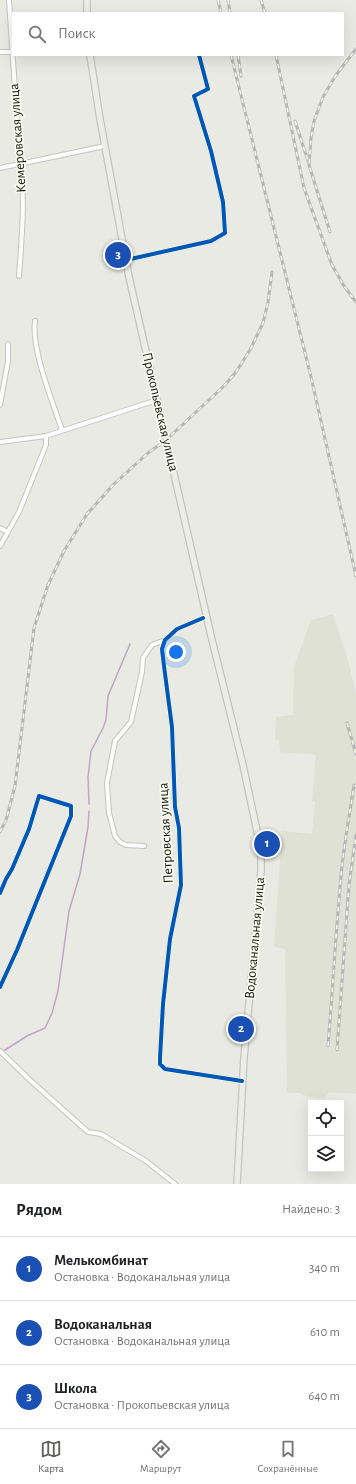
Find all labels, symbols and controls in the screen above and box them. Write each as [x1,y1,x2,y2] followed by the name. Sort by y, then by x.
[12,12,344,56] search box
[26,23,48,45] icon: search
[58,26,96,41] text: Поиск
[7,82,29,193] street label: Кемеровская улица
[105,240,131,270] pin: 3
[139,351,181,474] street label: Прокопьевская улица
[166,642,186,662] your location
[156,782,176,884] street label: Петровская улица
[254,829,280,859] pin: 1
[243,876,267,1000] street label: Водоканальная улица
[228,1014,254,1044] pin: 2
[308,1100,344,1172] map controls
[308,1100,344,1136] button: locate
[308,1136,344,1172] button: layers
[16,1201,62,1218] text: Рядом
[282,1203,340,1216] text: Найдено: 3
[54,1253,148,1268] text: Мелькомбинат
[27,1262,31,1275] text: 1
[309,1262,340,1275] text: 340 m
[54,1271,230,1284] text: Остановка · Водоканальная улица
[54,1317,152,1332] text: Водоканальная
[26,1326,32,1339] text: 2
[310,1326,340,1339] text: 610 m
[54,1335,230,1348] text: Остановка · Водоканальная улица
[54,1381,97,1396] text: Школа
[26,1390,32,1403] text: 3
[308,1390,340,1403] text: 640 m
[54,1399,230,1412] text: Остановка · Прокопьевская улица
[38,1438,64,1475] tab: Карта
[140,1438,181,1475] tab: Маршрут
[257,1438,318,1475] tab: Сохранённые

